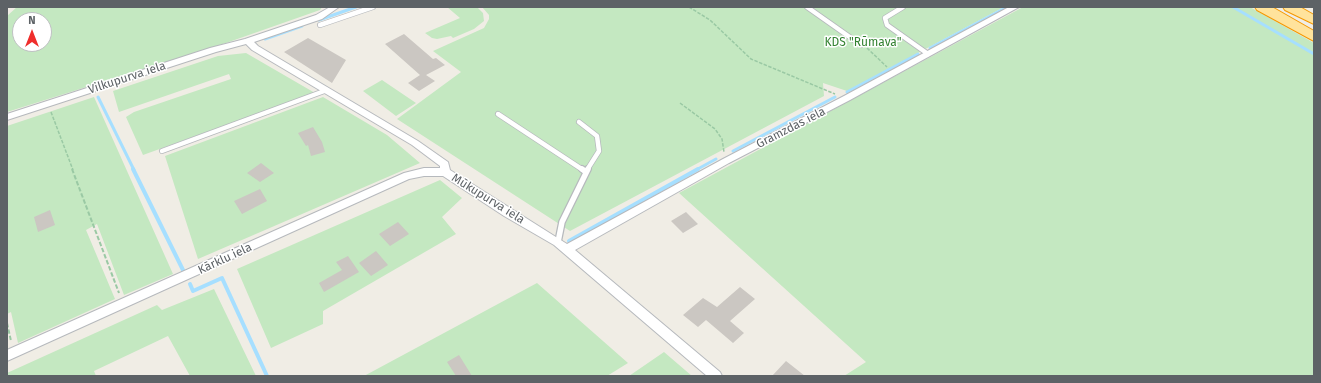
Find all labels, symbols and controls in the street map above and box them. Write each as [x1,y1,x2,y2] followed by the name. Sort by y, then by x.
[12,12,52,52] north arrow
[28,14,36,27] text: N
[824,36,902,50] park label: KDS "Rūmava"
[86,59,168,97] street label: Vilkupurva iela
[754,104,828,152] street label: Gramzdas iela
[449,171,527,227] street label: Mūkupurva iela
[196,240,254,278] street label: Kārklu iela

